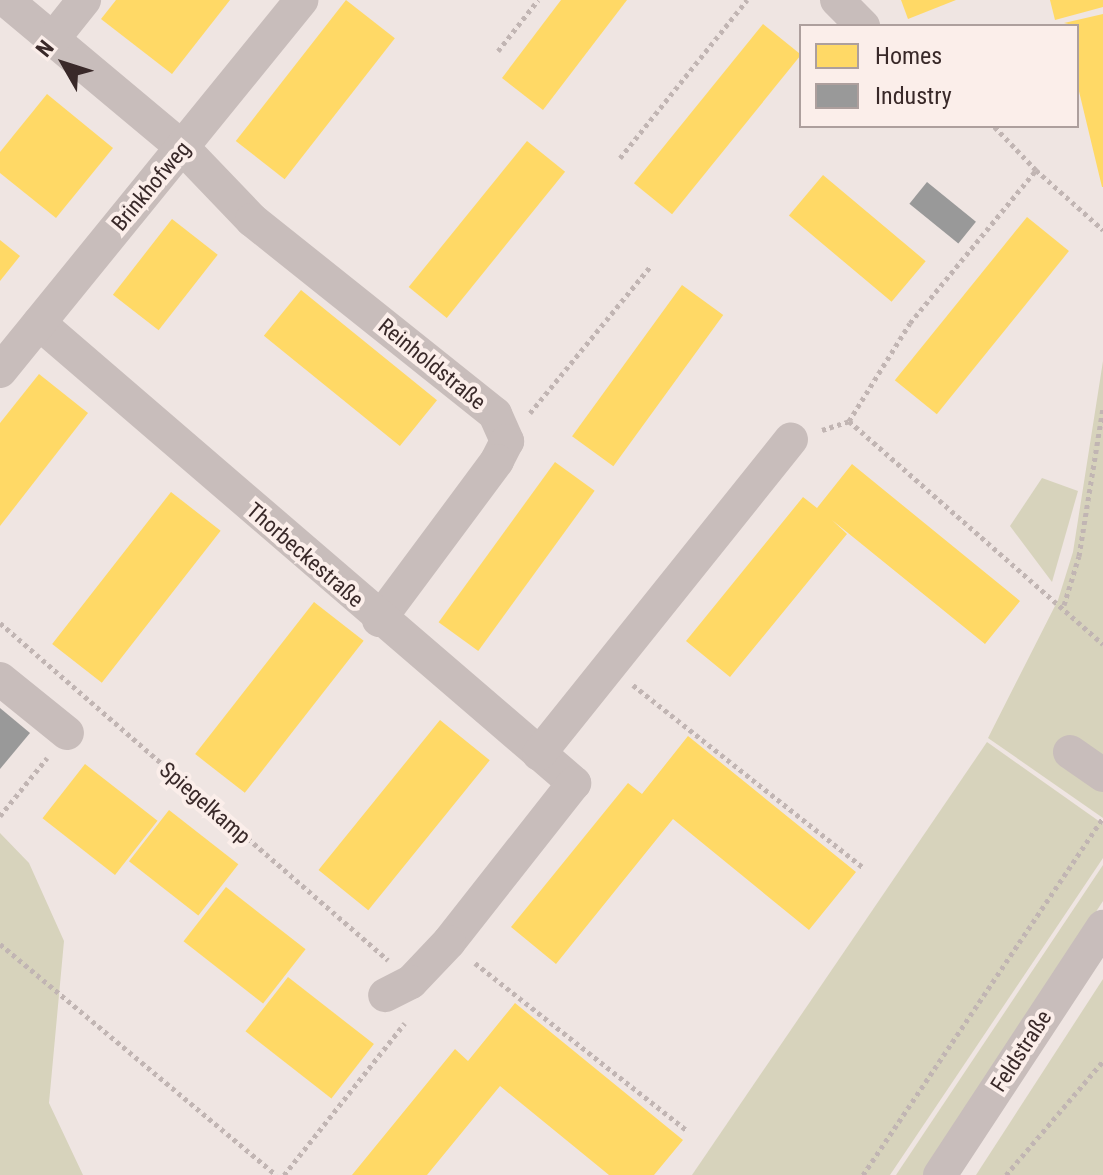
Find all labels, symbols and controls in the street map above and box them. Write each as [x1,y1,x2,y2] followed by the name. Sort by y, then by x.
[24,24,104,104] north arrow
[799,24,1079,128] legend
[31,35,59,62] text: N
[875,42,942,70] text: Homes
[875,82,952,110] text: Industry
[106,136,196,236] street label: Brinkhofweg
[373,313,491,415] street label: Reinholdstraße
[241,497,369,613] street label: Thorbeckestraße
[154,756,256,850] street label: Spiegelkamp
[985,1005,1057,1097] street label: Feldstraße

